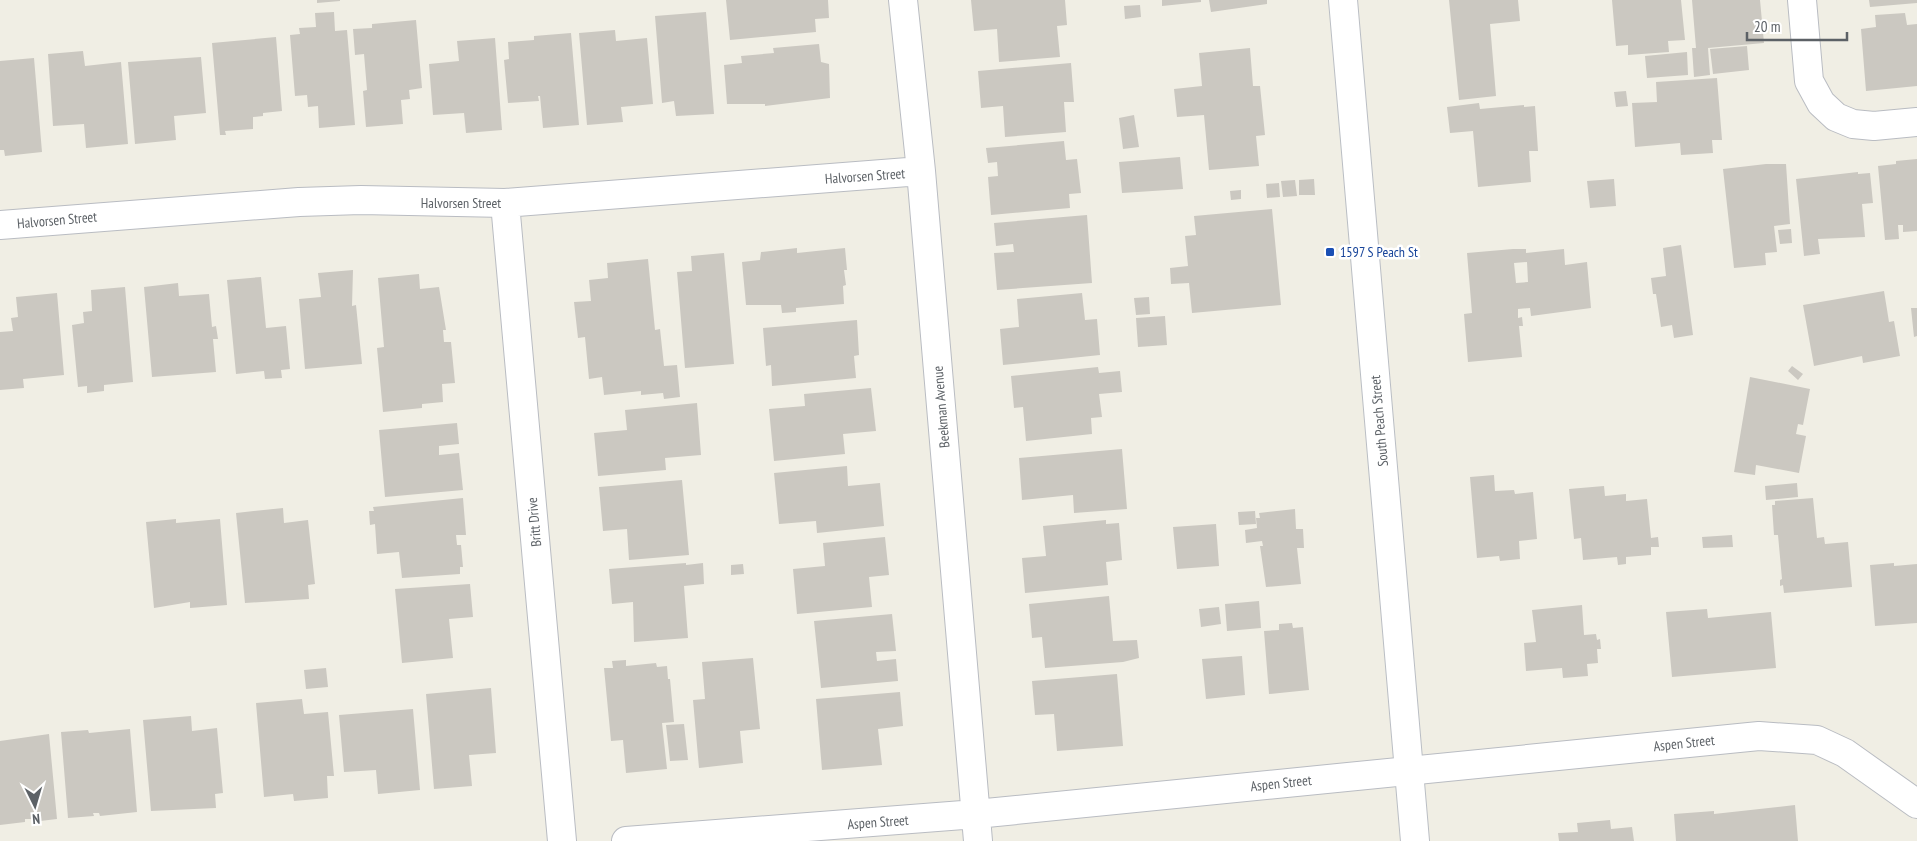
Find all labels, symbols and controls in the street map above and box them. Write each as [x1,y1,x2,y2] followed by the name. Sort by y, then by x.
[1747,10,1847,42] scale bar
[1754,17,1780,36] text: 20 m
[824,164,906,188] street label: Halvorsen Street
[421,194,501,212] street label: Halvorsen Street
[16,208,98,232] street label: Halvorsen Street
[1340,243,1418,261] place label: 1597 S Peach St
[1324,246,1336,258] marker: 1597 S Peach St
[928,365,954,449] street label: Beekman Avenue
[1366,375,1392,467] street label: South Peach Street
[523,496,545,547] street label: Britt Drive
[1653,731,1716,755] street label: Aspen Street
[1250,771,1313,795] street label: Aspen Street
[10,781,60,831] north arrow
[32,810,41,828] text: N
[847,811,909,833] street label: Aspen Street

